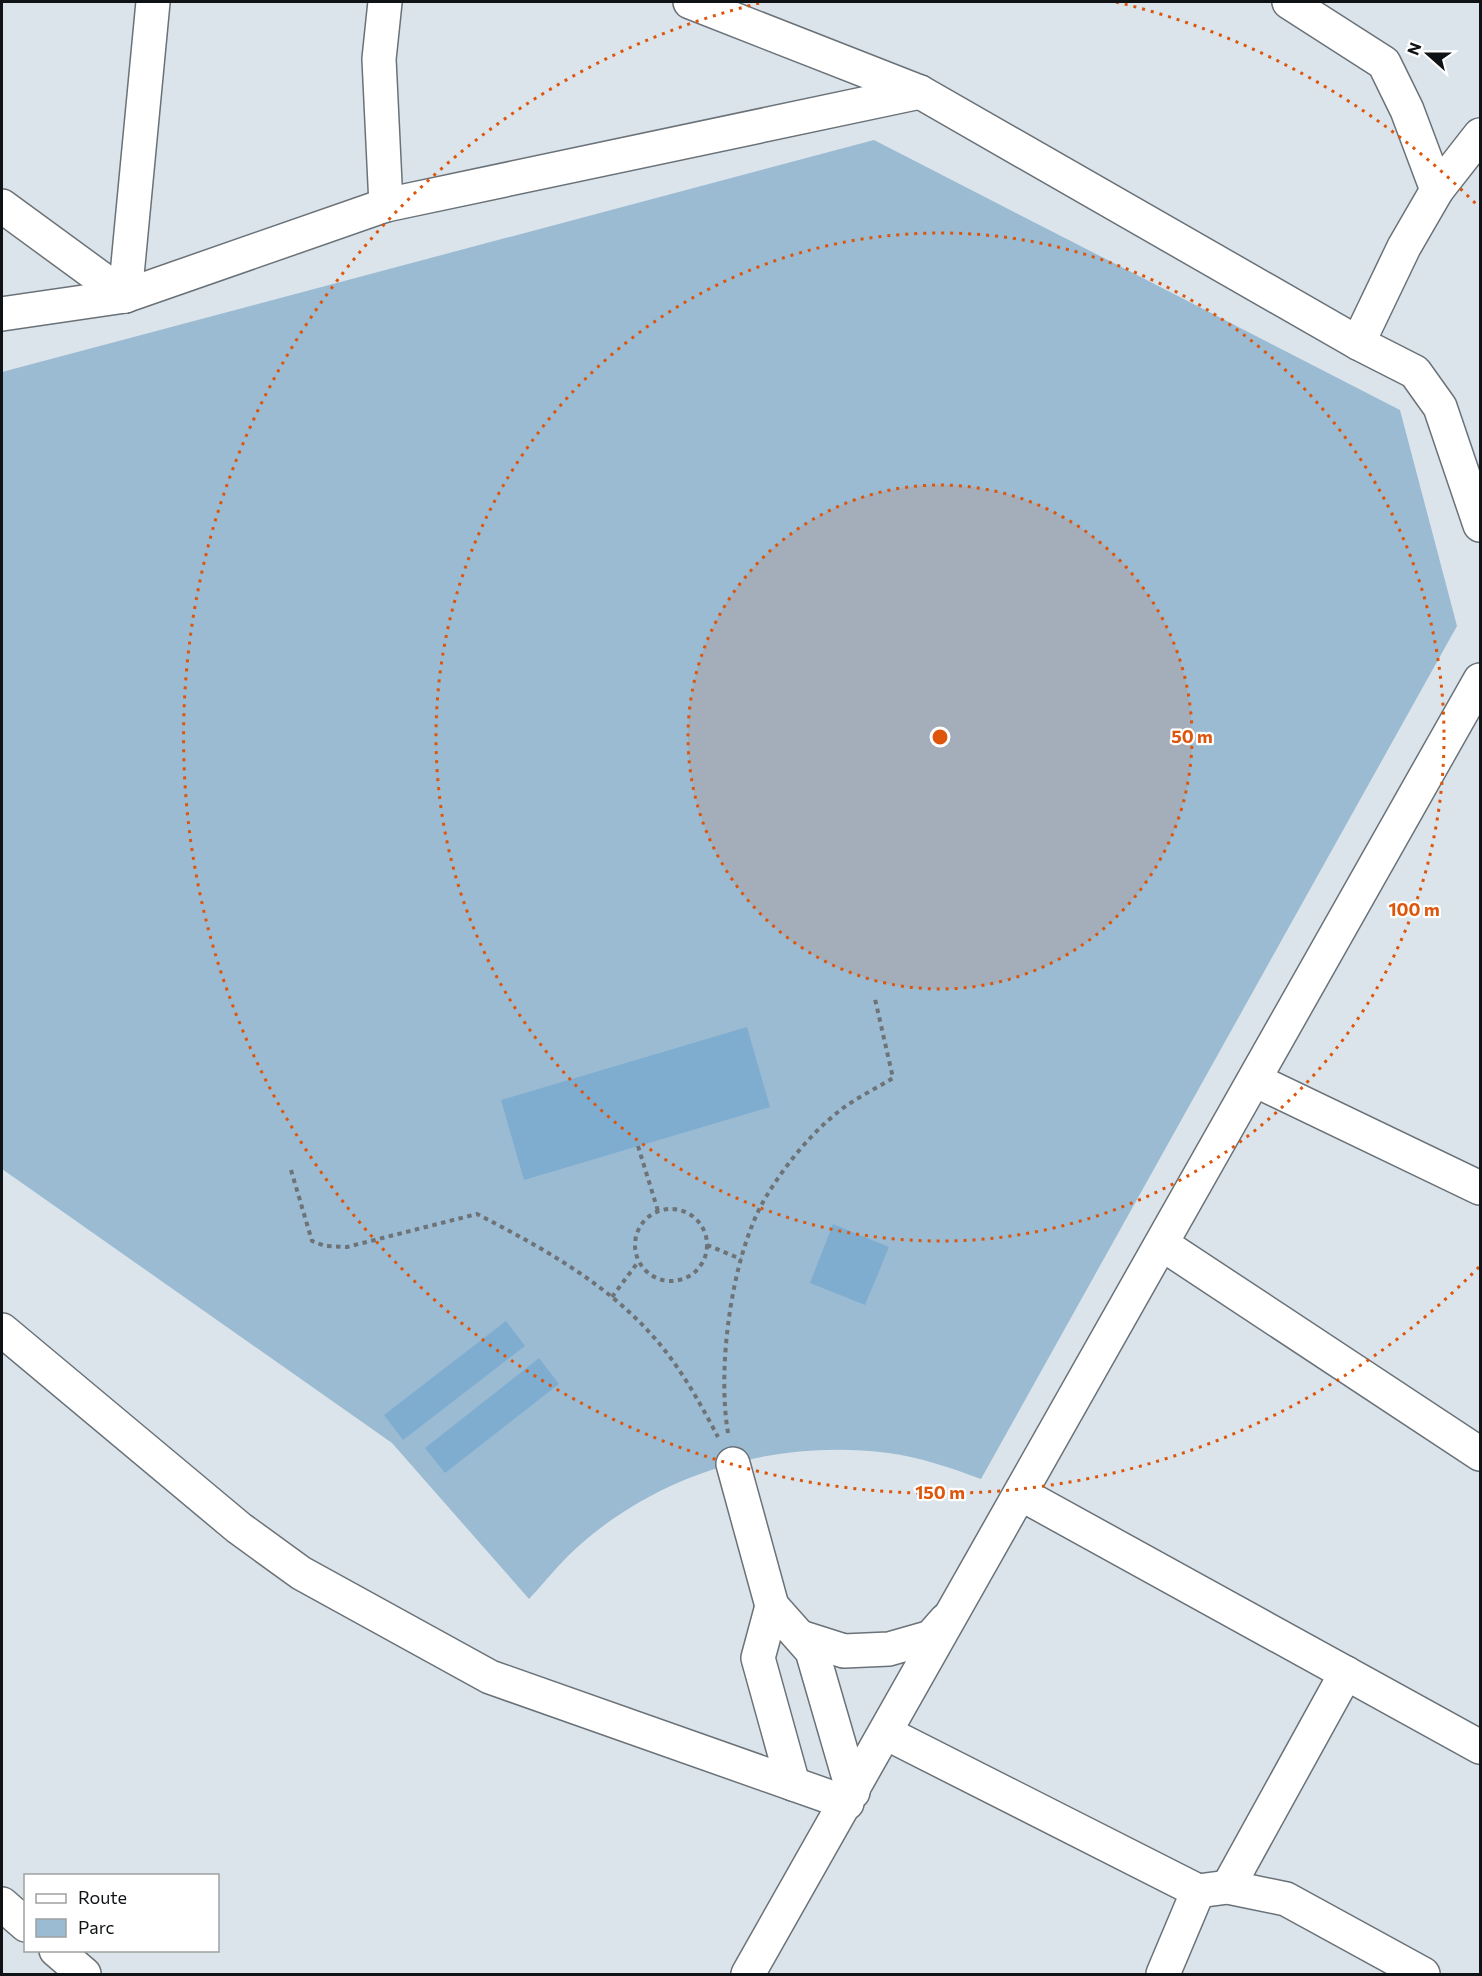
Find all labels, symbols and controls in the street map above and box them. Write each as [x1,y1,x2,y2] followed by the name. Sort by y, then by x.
[1398,24,1458,84] north arrow
[1403,39,1425,57] text: N
[1171,725,1213,747] text: 50 m
[930,727,950,747] centre of rings
[1388,898,1440,920] text: 100 m
[915,1481,965,1503] text: 150 m
[24,1874,219,1952] legend
[78,1886,127,1908] text: Route
[78,1916,115,1938] text: Parc

